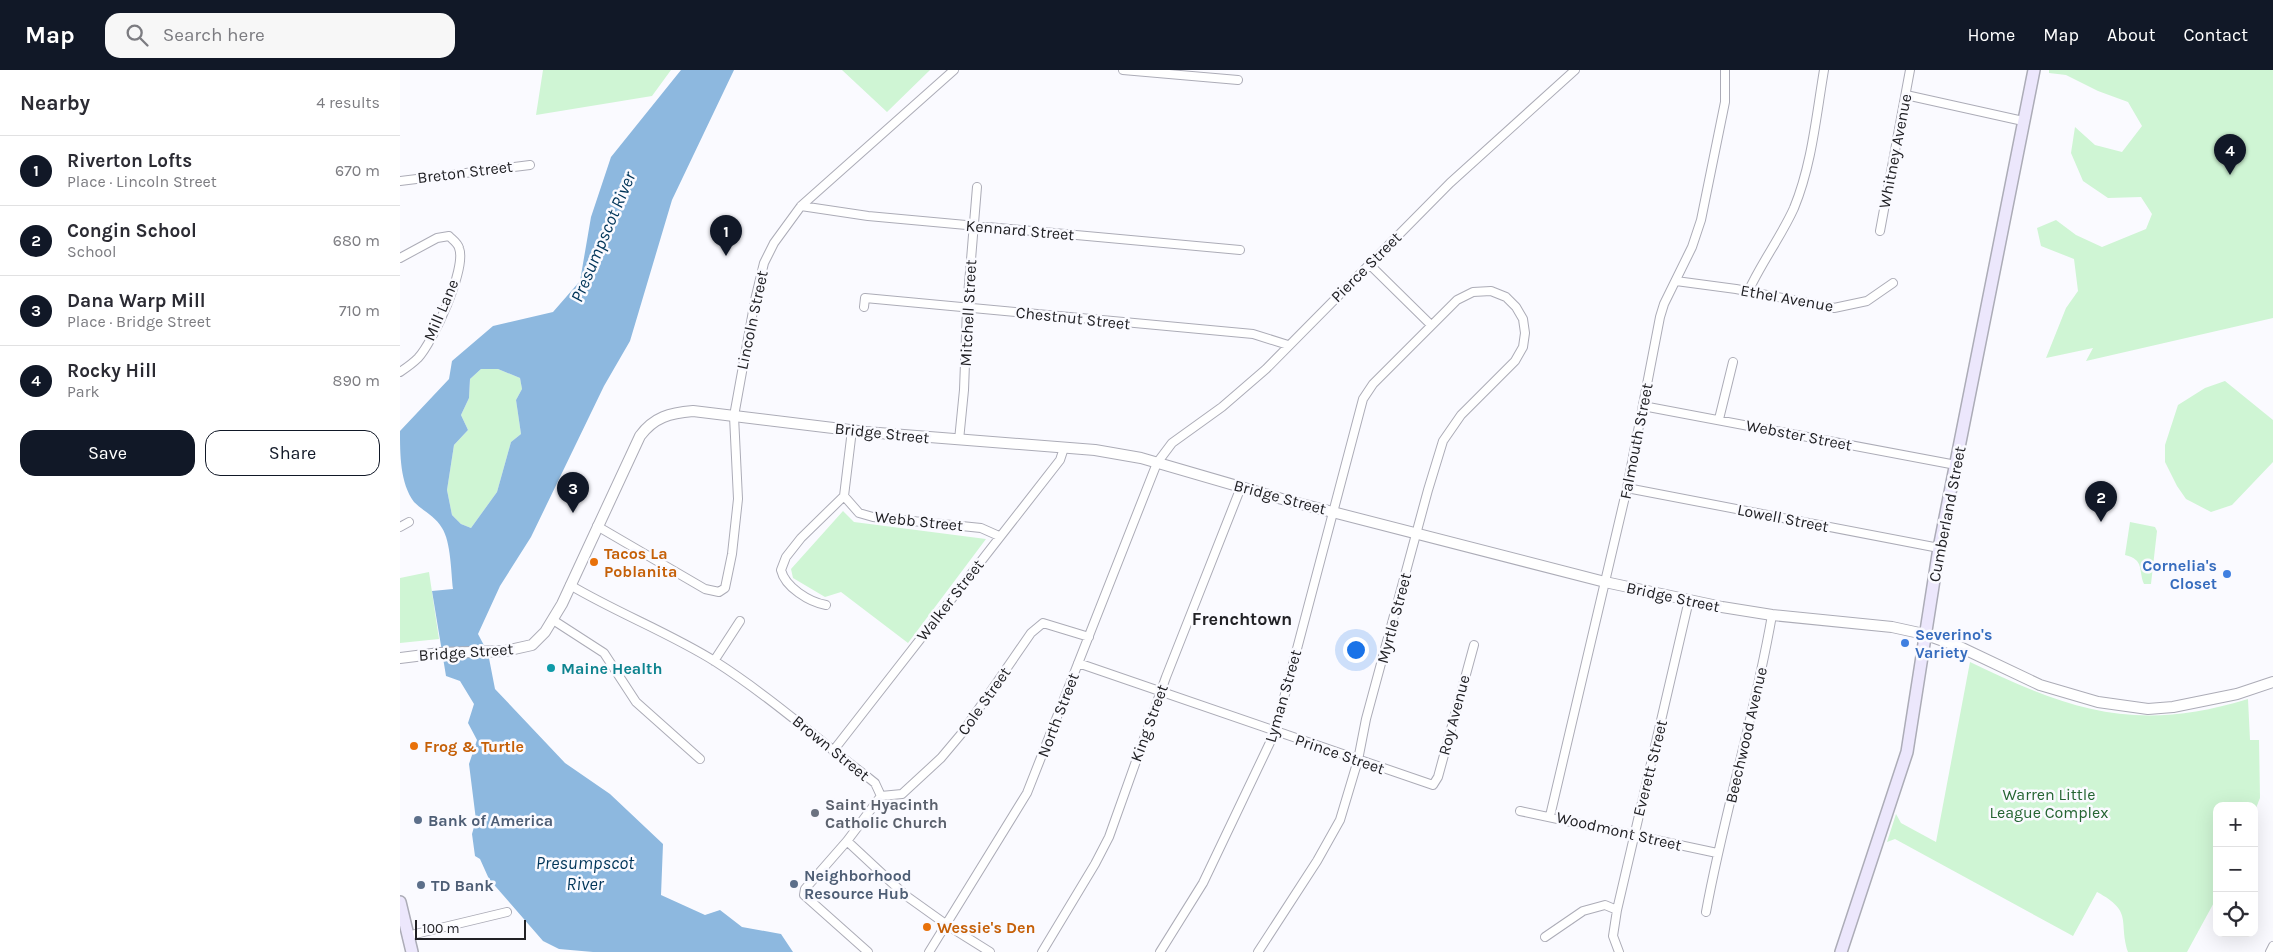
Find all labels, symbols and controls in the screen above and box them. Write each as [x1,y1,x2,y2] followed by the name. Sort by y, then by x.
[105,13,455,58] search box
[25,21,75,49] text: Map
[123,21,151,49] icon: search
[163,24,265,46] text: Search here
[1967,24,2015,46] text: Home
[2043,24,2079,46] text: Map
[2107,24,2156,46] text: About
[2184,24,2248,46] text: Contact
[20,91,90,115] text: Nearby
[1875,92,1915,210] street label: Whitney Avenue
[316,93,380,112] text: 4 results
[2214,134,2246,175] pin: 4
[67,150,192,172] text: Riverton Lofts
[416,157,514,187] street label: Breton Street
[33,161,39,180] text: 1
[335,161,380,180] text: 670 m
[566,168,641,306] water label: Presumpscot River
[67,172,217,191] text: Place · Lincoln Street
[710,215,742,256] pin: 1
[965,216,1075,244] street label: Kennard Street
[67,220,197,242] text: Congin School
[1327,228,1405,306] street label: Pierce Street
[31,231,41,250] text: 2
[333,231,380,250] text: 680 m
[67,242,117,261] text: School
[956,259,980,367] street label: Mitchell Street
[732,269,772,371] street label: Lincoln Street
[420,276,462,344] street label: Mill Lane
[1739,280,1835,316] street label: Ethel Avenue
[67,290,206,312] text: Dana Warp Mill
[31,301,41,320] text: 3
[339,301,380,320] text: 710 m
[1015,303,1131,333] street label: Chestnut Street
[67,312,211,331] text: Place · Bridge Street
[67,360,157,382] text: Rocky Hill
[31,371,41,390] text: 4
[333,371,380,390] text: 890 m
[1615,381,1657,501] street label: Falmouth Street
[67,382,99,401] text: Park
[1744,415,1854,455] street label: Webster Street
[834,419,930,447] street label: Bridge Street
[20,430,195,476] button: Save
[205,430,380,476] button: Share
[1924,444,1970,584] street label: Cumberland Street
[557,472,589,513] pin: 3
[1232,476,1328,518] street label: Bridge Street
[2085,481,2117,522] pin: 2
[1736,500,1830,536] street label: Lowell Street
[874,507,964,535] street label: Webb Street
[604,544,677,581] place label: Tacos La Poblanita
[588,556,600,568] marker: Tacos La Poblanita
[912,556,988,644] street label: Walker Street
[2142,556,2217,593] place label: Cornelia's Closet
[2221,568,2233,580] marker: Cornelia's Closet
[1373,571,1415,665] street label: Myrtle Street
[1625,578,1721,616] street label: Bridge Street
[1192,608,1292,630] district label: Frenchtown
[1915,625,1992,662] place label: Severino's Variety
[1343,637,1369,663] your location
[1899,637,1911,649] marker: Severino's Variety
[418,639,514,665] street label: Bridge Street
[1261,647,1305,745] street label: Lyman Street
[561,659,662,678] place label: Maine Health
[545,662,557,674] marker: Maine Health
[954,663,1014,739] street label: Cole Street
[1721,665,1771,805] street label: Beechwood Avenue
[1033,670,1083,760] street label: North Street
[1434,673,1474,757] street label: Roy Avenue
[1126,682,1172,764] street label: King Street
[789,711,873,785] street label: Brown Street
[1629,718,1671,818] street label: Everett Street
[1293,730,1387,778] street label: Prince Street
[424,737,524,756] place label: Frog & Turtle
[408,740,420,752] marker: Frog & Turtle
[1990,785,2109,822] park label: Warren Little League Complex
[825,795,947,832] place label: Saint Hyacinth Catholic Church
[2213,802,2258,937] map controls
[2213,802,2258,847] button: +
[809,807,821,819] marker: Saint Hyacinth Catholic Church
[1555,807,1683,855] street label: Woodmont Street
[428,811,553,830] place label: Bank of America
[412,814,424,826] marker: Bank of America
[2213,847,2258,892] button: −
[536,852,635,895] water label: Presumpscot River
[804,866,912,903] place label: Neighborhood Resource Hub
[431,876,494,895] place label: TD Bank
[788,878,800,890] marker: Neighborhood Resource Hub
[415,879,427,891] marker: TD Bank
[2213,892,2258,937] button: locate
[415,917,526,940] scale bar
[937,918,1035,937] place label: Wessie's Den
[422,920,460,937] text: 100 m
[921,921,933,933] marker: Wessie's Den

